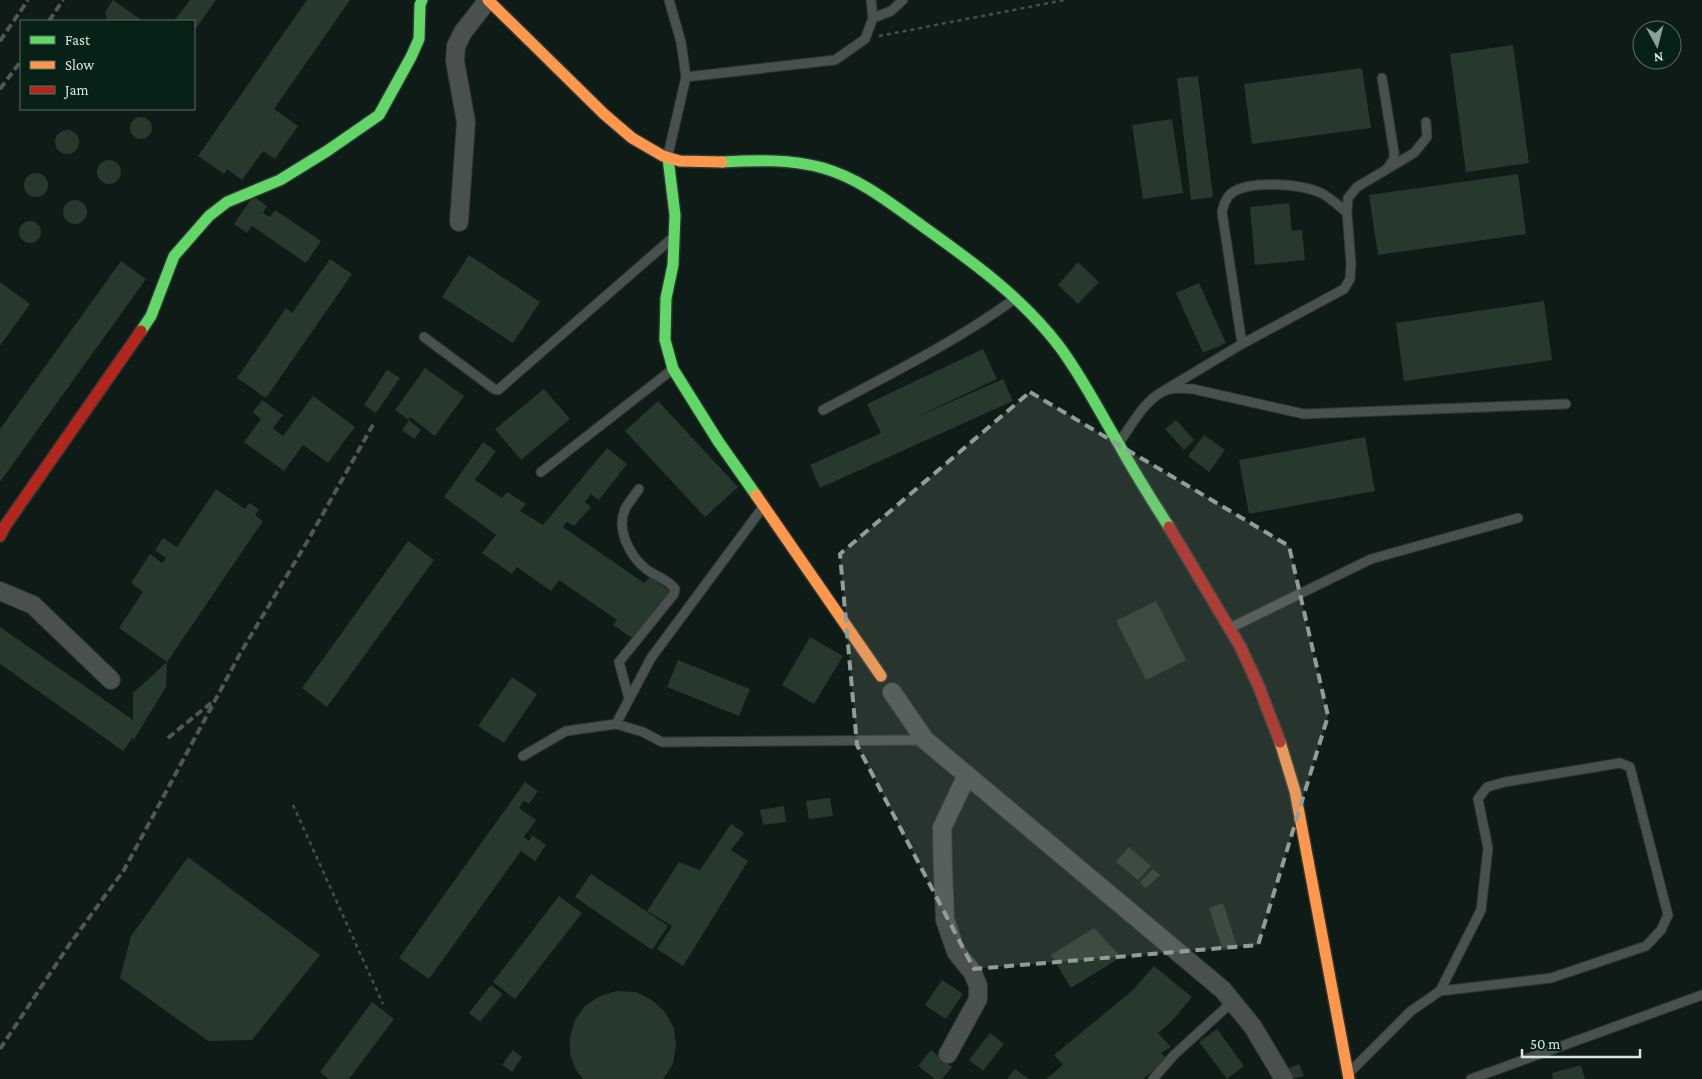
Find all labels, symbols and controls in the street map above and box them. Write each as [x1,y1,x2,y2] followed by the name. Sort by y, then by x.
[20,20,195,110] legend
[1632,20,1682,70] north arrow
[65,32,91,48] text: Fast
[1652,49,1664,66] text: N
[65,57,95,73] text: Slow
[63,82,88,99] text: Jam
[1522,1026,1640,1058] scale bar
[1530,1036,1560,1052] text: 50 m

